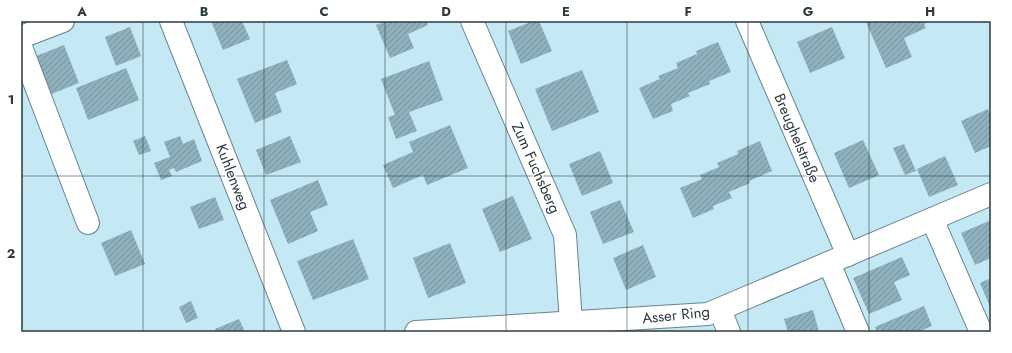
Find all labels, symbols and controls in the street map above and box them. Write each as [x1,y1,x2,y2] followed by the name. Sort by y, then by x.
[76,2,87,21] text: A
[200,2,209,21] text: B
[319,2,329,21] text: C
[441,2,451,21] text: D
[562,2,570,21] text: E
[684,2,692,21] text: F
[803,2,814,21] text: G
[925,2,935,21] text: H
[8,90,14,109] text: 1
[768,90,826,186] street label: Breughelstraße
[506,119,566,217] street label: Zum Fuchsberg
[210,141,256,213] street label: Kuhlenweg
[7,244,15,263] text: 2
[641,301,711,329] street label: Asser Ring

